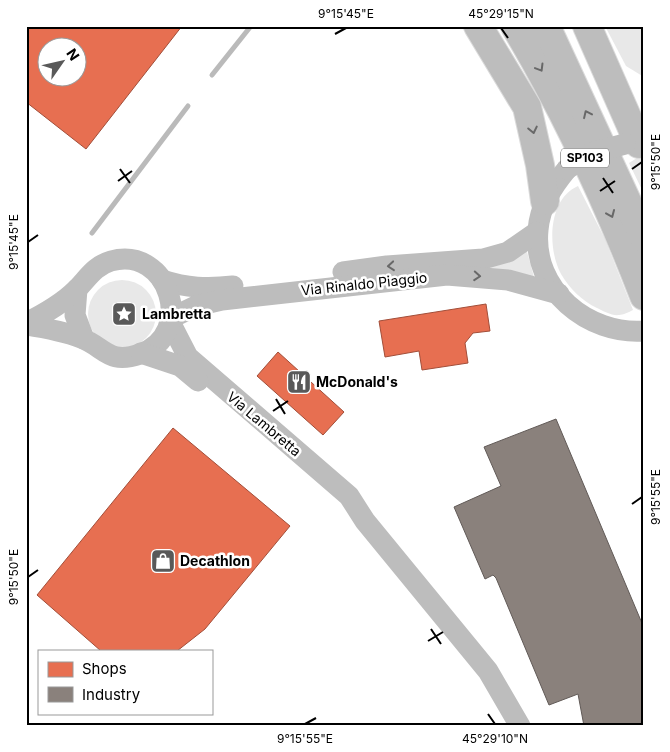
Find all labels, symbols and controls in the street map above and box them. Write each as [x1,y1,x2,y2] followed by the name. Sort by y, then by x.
[318,6,374,21] text: 9°15'45"E
[468,6,534,21] text: 45°29'15"N
[38,38,88,88] north arrow
[63,45,83,64] text: N
[533,63,543,72] one-way arrow
[583,110,594,119] one-way arrow
[527,126,538,135] one-way arrow
[648,134,663,190] text: 9°15'50"E
[561,148,609,168] road number: SP103
[604,209,615,218] one-way arrow
[6,214,21,270] text: 9°15'45"E
[387,260,395,271] one-way arrow
[300,268,428,299] street label: Via Rinaldo Piaggio
[474,270,482,281] one-way arrow
[111,301,137,327] place icon: Lambretta
[142,305,211,322] place label: Lambretta
[286,369,312,395] restaurant icon: McDonald's
[316,373,398,390] place label: McDonald's
[224,388,305,460] street label: Via Lambretta
[648,469,663,525] text: 9°15'55"E
[150,548,176,574] shop icon: Decathlon
[6,549,21,605] text: 9°15'50"E
[180,552,250,569] place label: Decathlon
[38,650,212,714] legend
[82,659,127,678] text: Shops
[82,685,141,704] text: Industry
[277,731,333,746] text: 9°15'55"E
[462,731,528,746] text: 45°29'10"N

